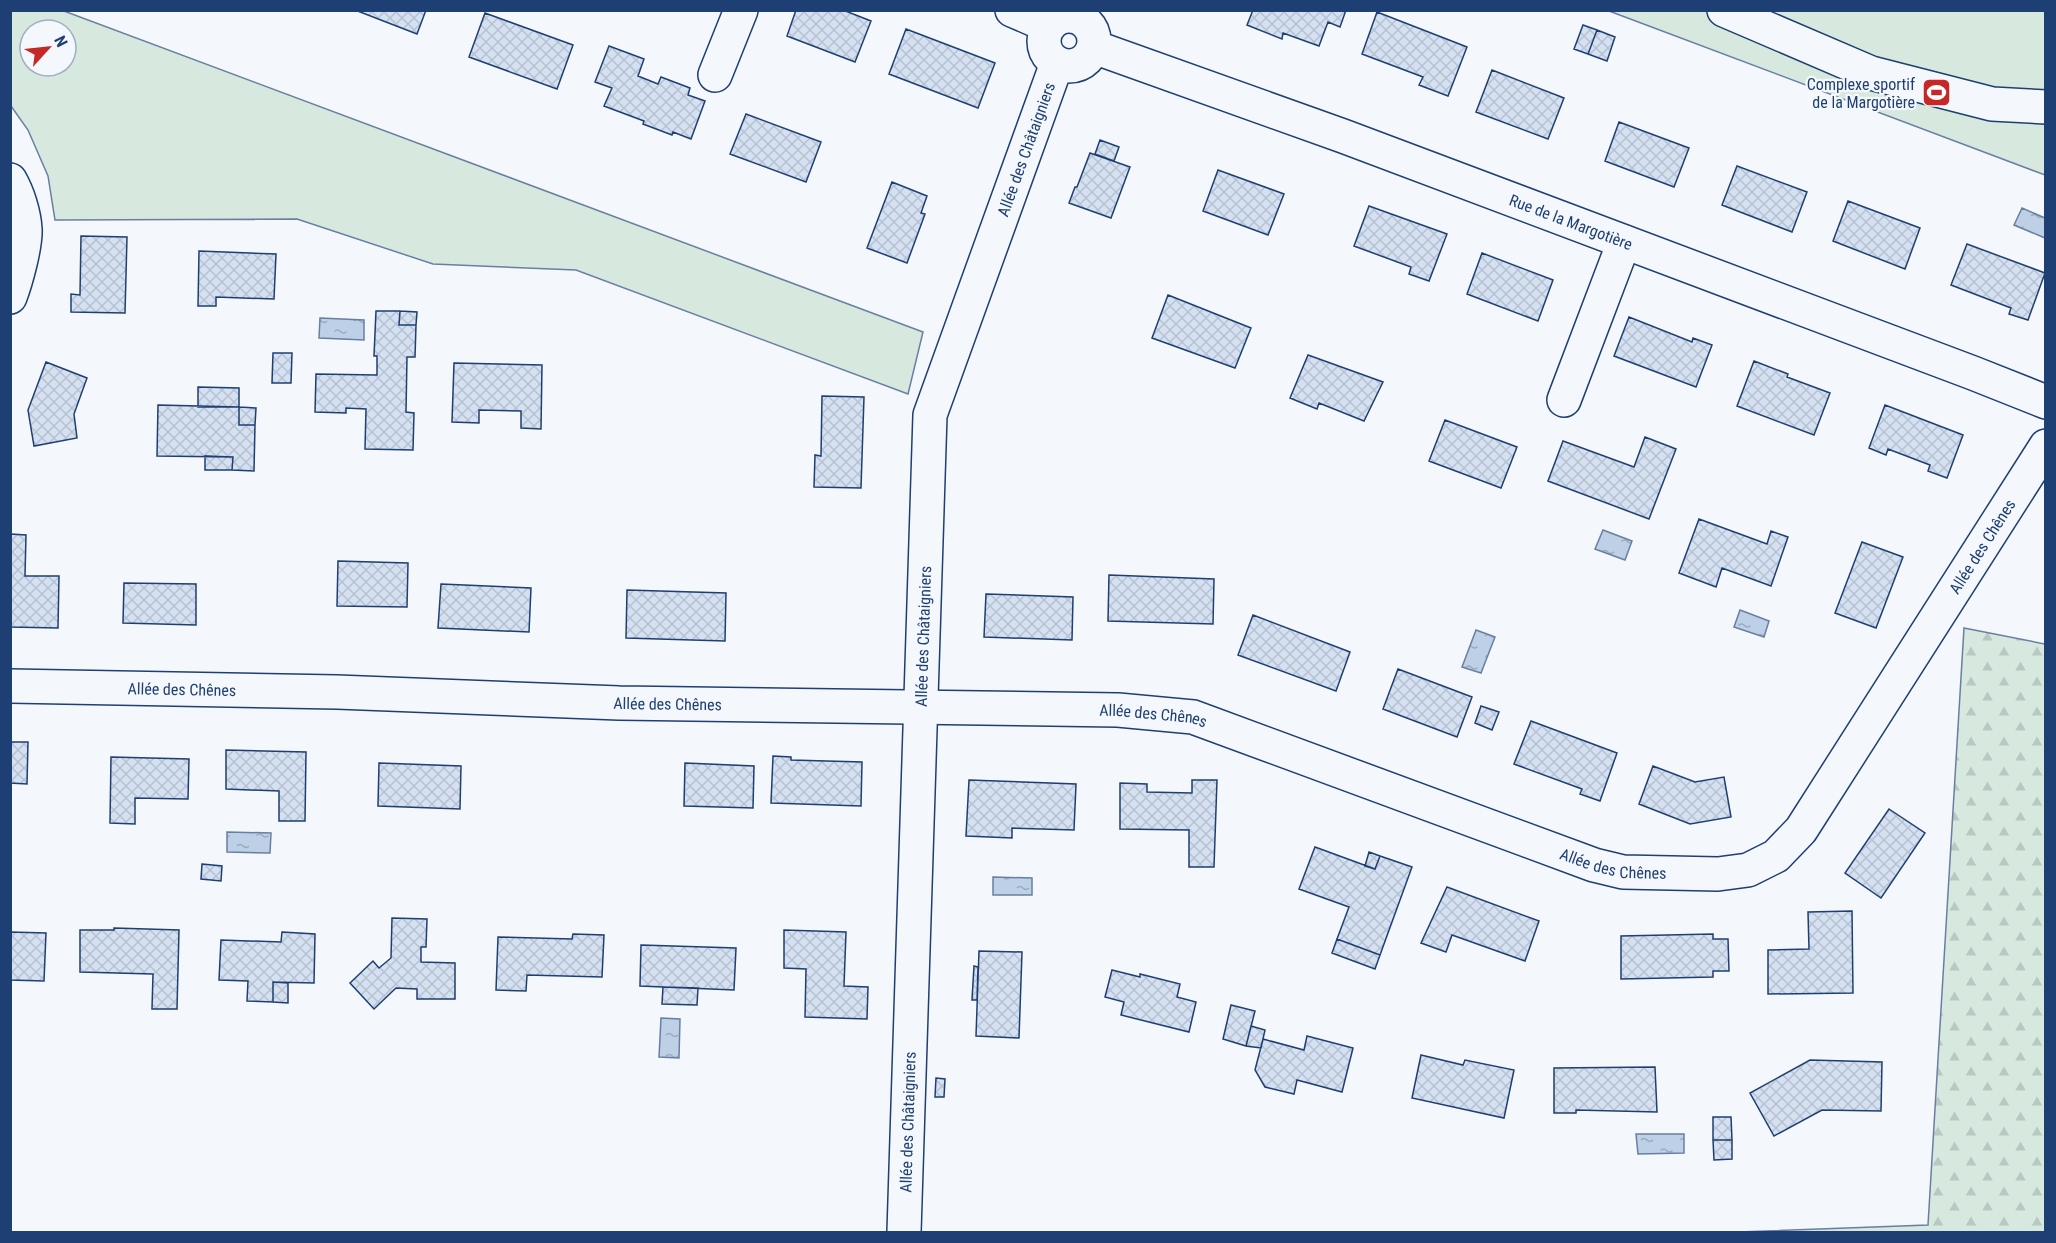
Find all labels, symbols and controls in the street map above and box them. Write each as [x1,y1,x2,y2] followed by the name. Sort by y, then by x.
[18,18,78,78] north arrow
[50,33,72,50] text: N
[1807,75,1915,112] place label: Complexe sportif de la Margotière
[1920,77,1952,109] sports icon: Complexe sportif de la Margotière
[993,80,1059,219] street label: Allée des Châtaigniers
[1507,190,1635,254] street label: Rue de la Margotière
[1945,496,2019,597] street label: Allée des Chênes
[911,565,935,707] street label: Allée des Châtaigniers
[128,679,236,700] street label: Allée des Chênes
[613,693,722,714] street label: Allée des Chênes
[1099,700,1210,731] street label: Allée des Chênes
[1558,844,1667,882] street label: Allée des Chênes
[896,1051,919,1193] street label: Allée des Châtaigniers

